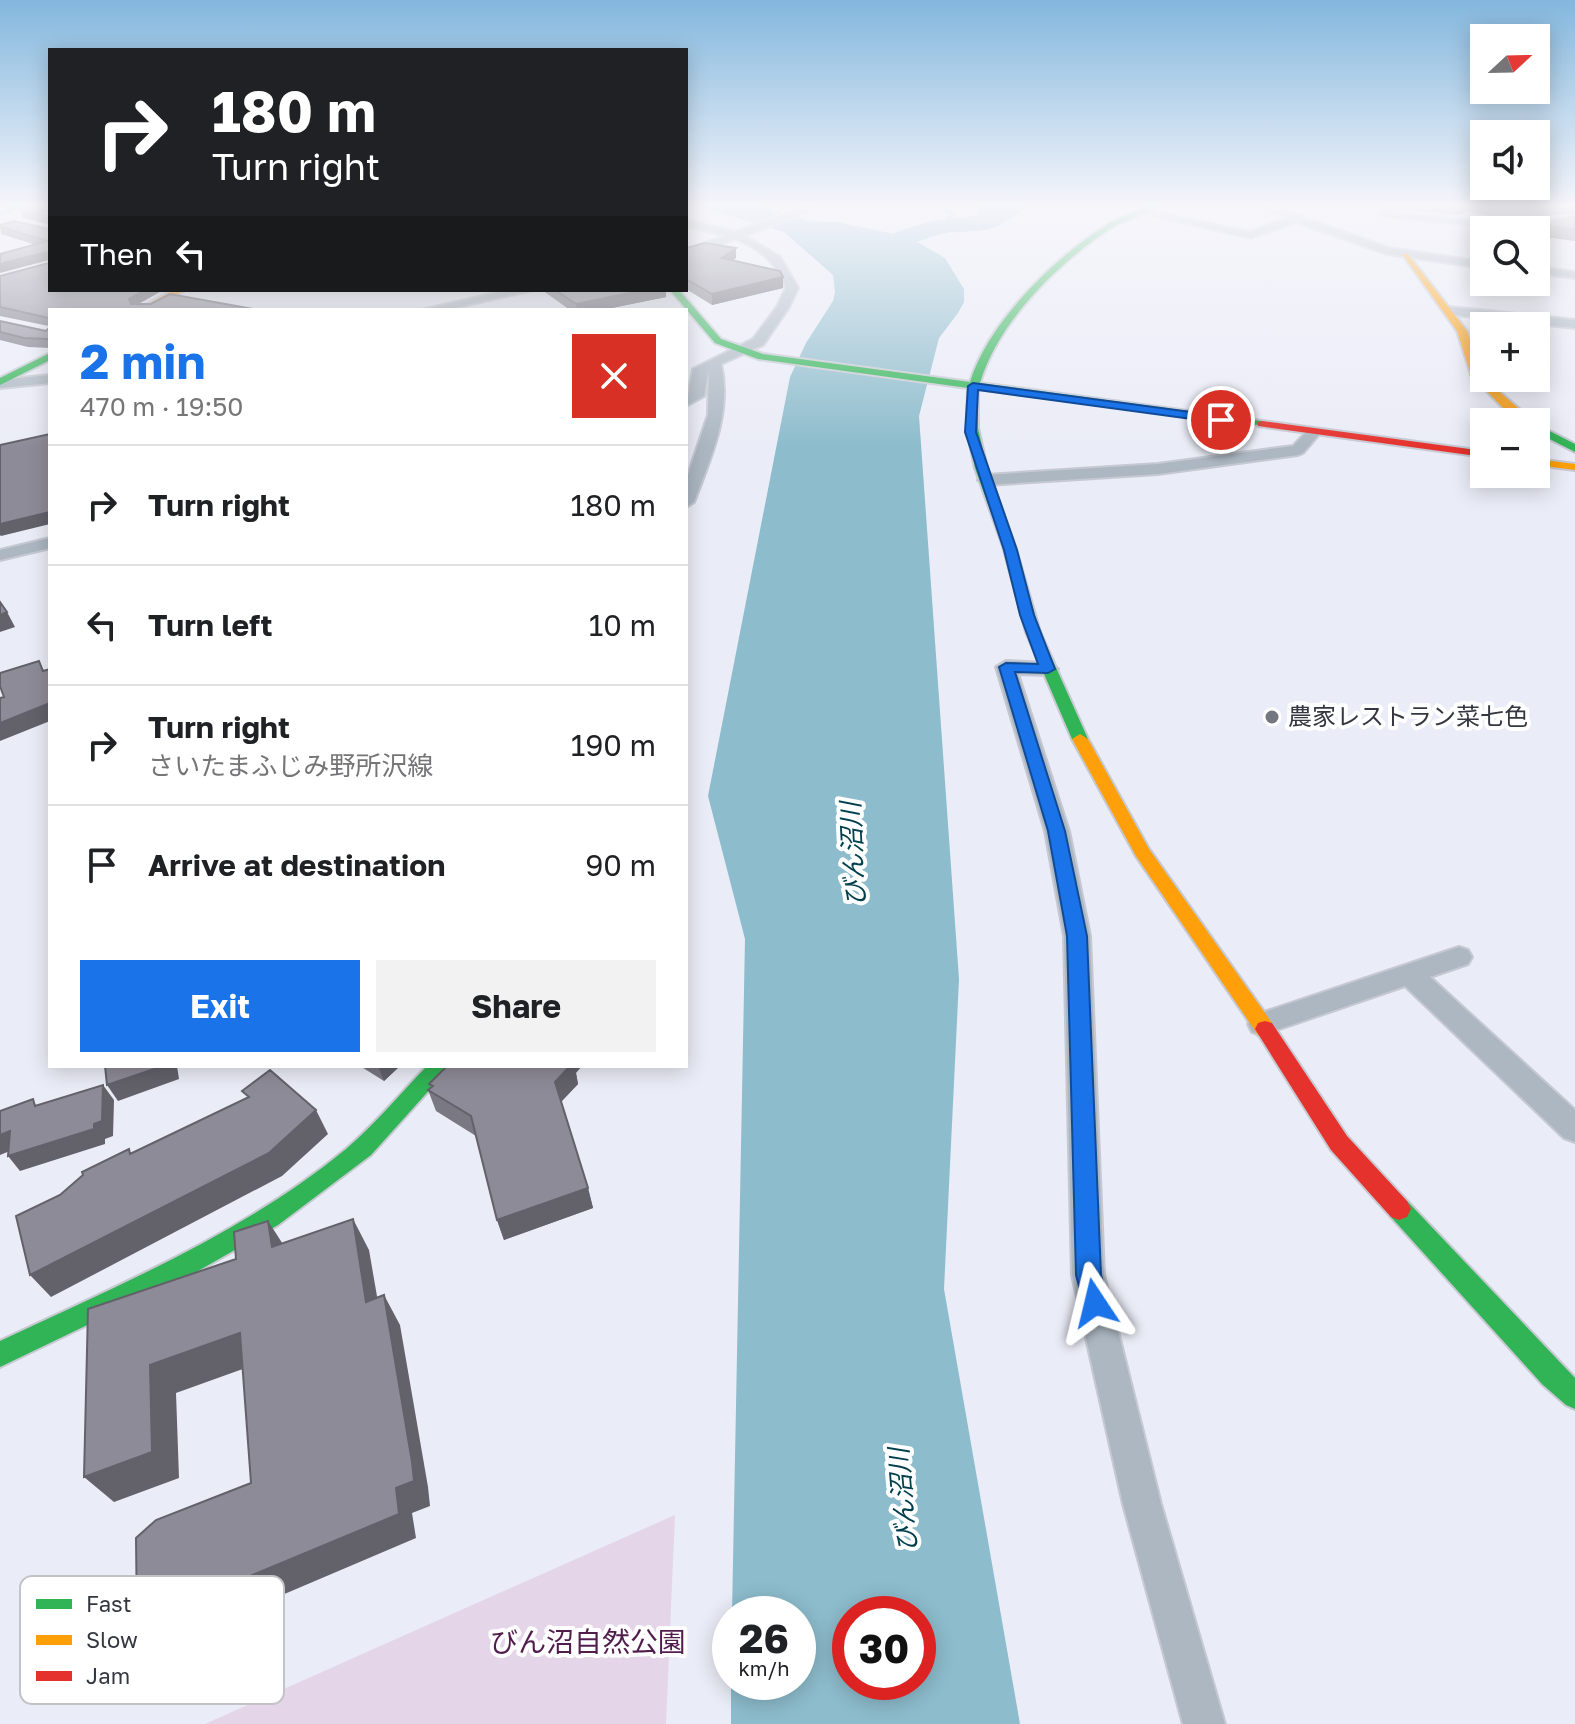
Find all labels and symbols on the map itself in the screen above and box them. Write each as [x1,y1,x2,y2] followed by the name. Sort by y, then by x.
[1470,24,1550,104] north arrow
[1187,386,1255,454] pin
[1288,701,1528,730] place label: 農家レストラン菜七色
[1263,708,1281,726] marker: 農家レストラン菜七色
[834,798,871,907] water label: びん沼川
[1053,1261,1137,1345] position arrow
[882,1444,922,1553] water label: びん沼川
[20,1576,284,1704] legend
[86,1590,132,1617] text: Fast
[832,1596,936,1700] speed limit sign: 30
[490,1625,686,1658] park label: びん沼自然公園
[86,1626,138,1653] text: Slow
[86,1662,130,1689] text: Jam

